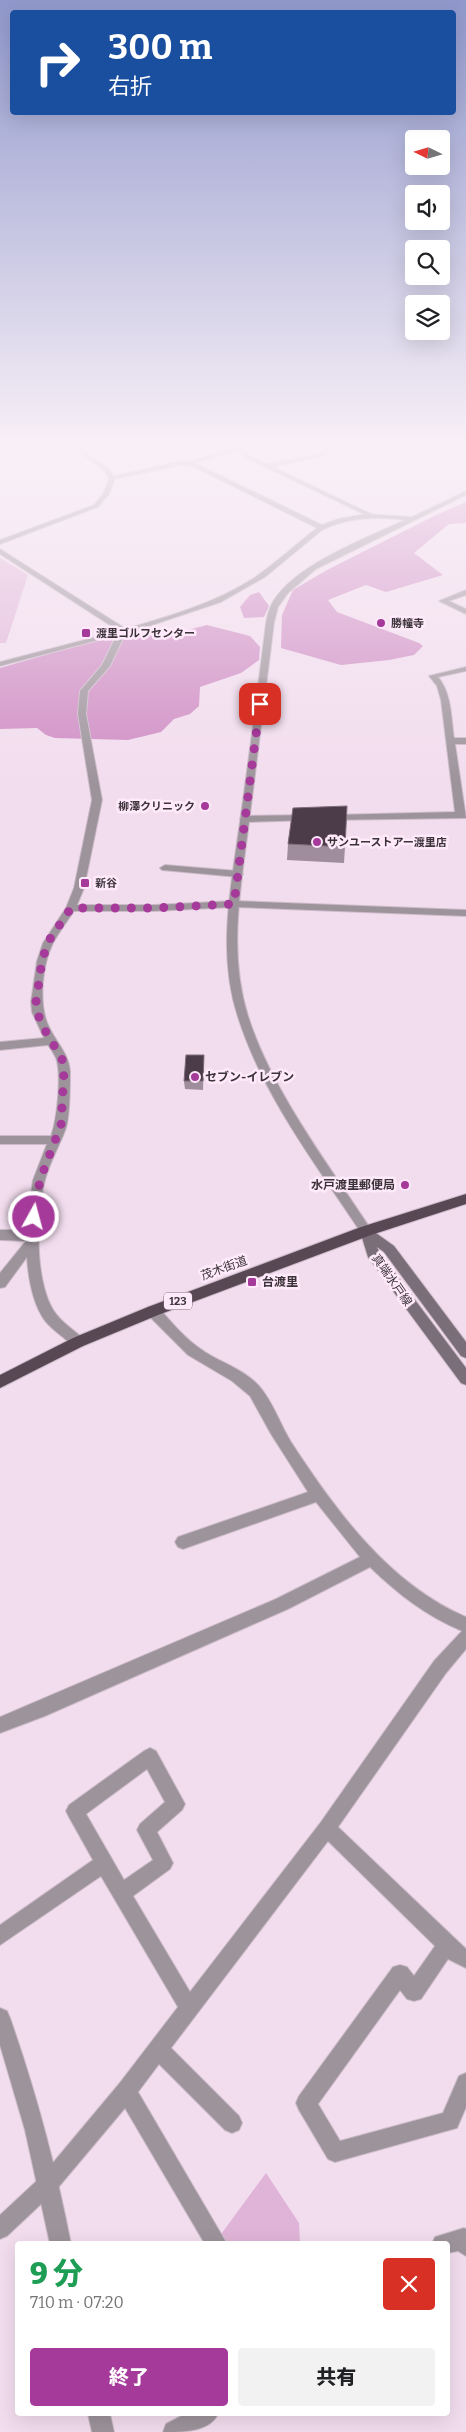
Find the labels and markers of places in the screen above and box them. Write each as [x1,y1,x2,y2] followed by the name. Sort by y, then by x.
[375,617,387,629] marker: 勝幢寺
[391,617,424,630] place label: 勝幢寺
[80,627,92,639] marker: 渡里ゴルフセンター
[96,627,195,640] place label: 渡里ゴルフセンター
[239,683,281,725] pin
[118,800,195,813] place label: 柳澤クリニック
[199,800,211,812] marker: 柳澤クリニック
[311,836,323,848] marker: サンユーストアー渡里店
[327,836,447,849] place label: サンユーストアー渡里店
[79,877,91,889] marker: 新谷
[95,877,117,890] place label: 新谷
[205,1070,294,1084] place label: セブン-イレブン
[189,1071,201,1083] marker: セブン-イレブン
[311,1178,395,1192] place label: 水戸渡里郵便局
[399,1179,411,1191] marker: 水戸渡里郵便局
[262,1275,298,1289] place label: 台渡里
[246,1276,258,1288] marker: 台渡里

